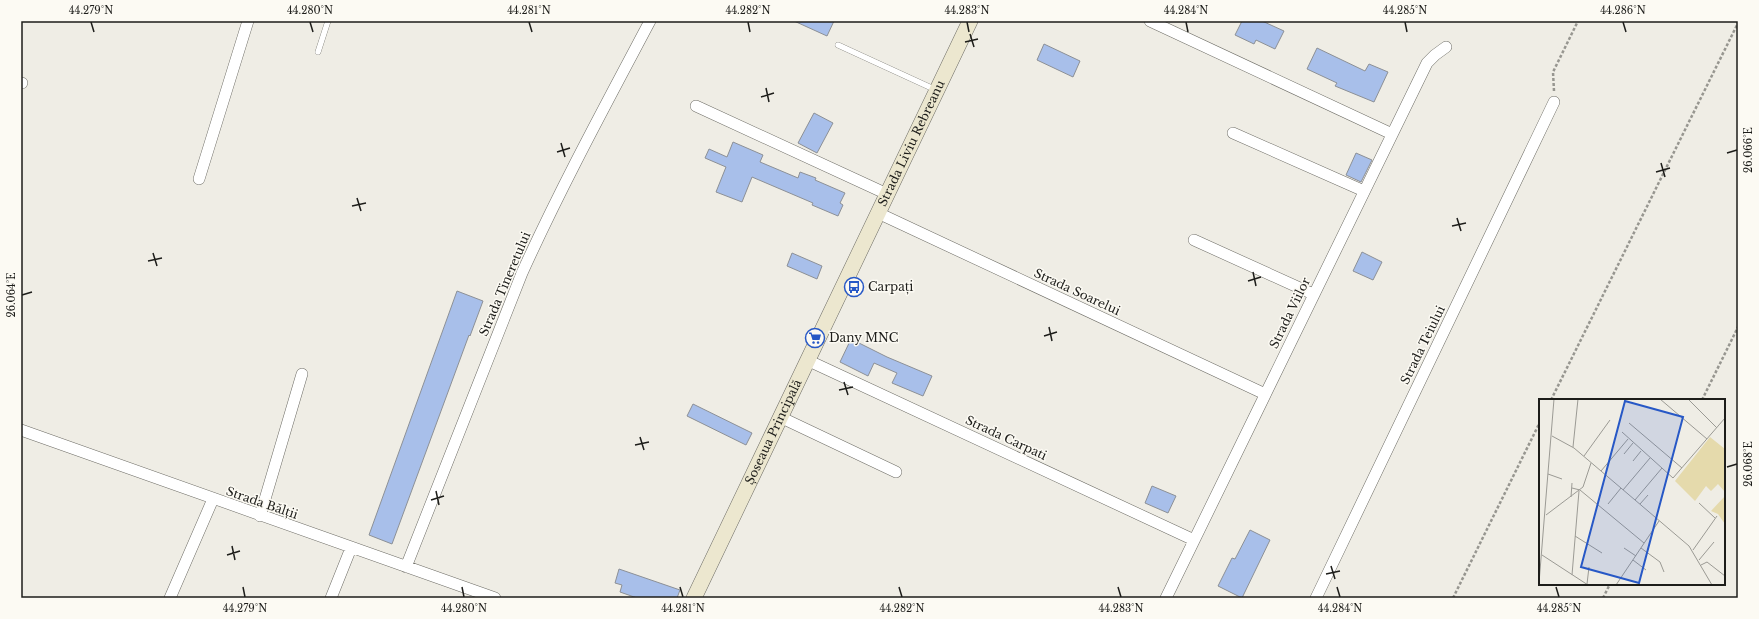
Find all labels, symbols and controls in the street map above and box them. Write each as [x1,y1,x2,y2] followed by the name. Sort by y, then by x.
[69,4,113,17] text: 44.279°N
[287,4,333,17] text: 44.280°N
[507,4,551,17] text: 44.281°N
[725,4,771,17] text: 44.282°N
[944,4,990,17] text: 44.283°N
[1164,4,1208,17] text: 44.284°N
[1383,4,1427,17] text: 44.285°N
[1600,4,1646,17] text: 44.286°N
[874,78,948,209] street label: Strada Liviu Rebreanu
[1742,127,1755,173] text: 26.066°E
[476,229,533,338] street label: Strada Tineretului
[1032,265,1123,318] street label: Strada Soarelui
[5,272,18,318] text: 26.064°E
[1266,275,1313,351] street label: Strada Viilor
[843,276,865,298] bus stop icon: Carpați
[868,279,913,295] place label: Carpați
[1397,303,1448,387] street label: Strada Teiului
[804,327,826,349] supermarket icon: Dany MNC
[829,330,898,345] place label: Dany MNC
[741,376,805,487] street label: Șoseaua Principală
[1539,399,1725,585] inset map
[963,412,1049,463] street label: Strada Carpati
[1742,441,1755,487] text: 26.068°E
[224,483,300,523] street label: Strada Bălții
[223,602,267,615] text: 44.279°N
[441,602,487,615] text: 44.280°N
[661,602,705,615] text: 44.281°N
[879,602,925,615] text: 44.282°N
[1098,602,1144,615] text: 44.283°N
[1318,602,1362,615] text: 44.284°N
[1537,602,1581,615] text: 44.285°N

